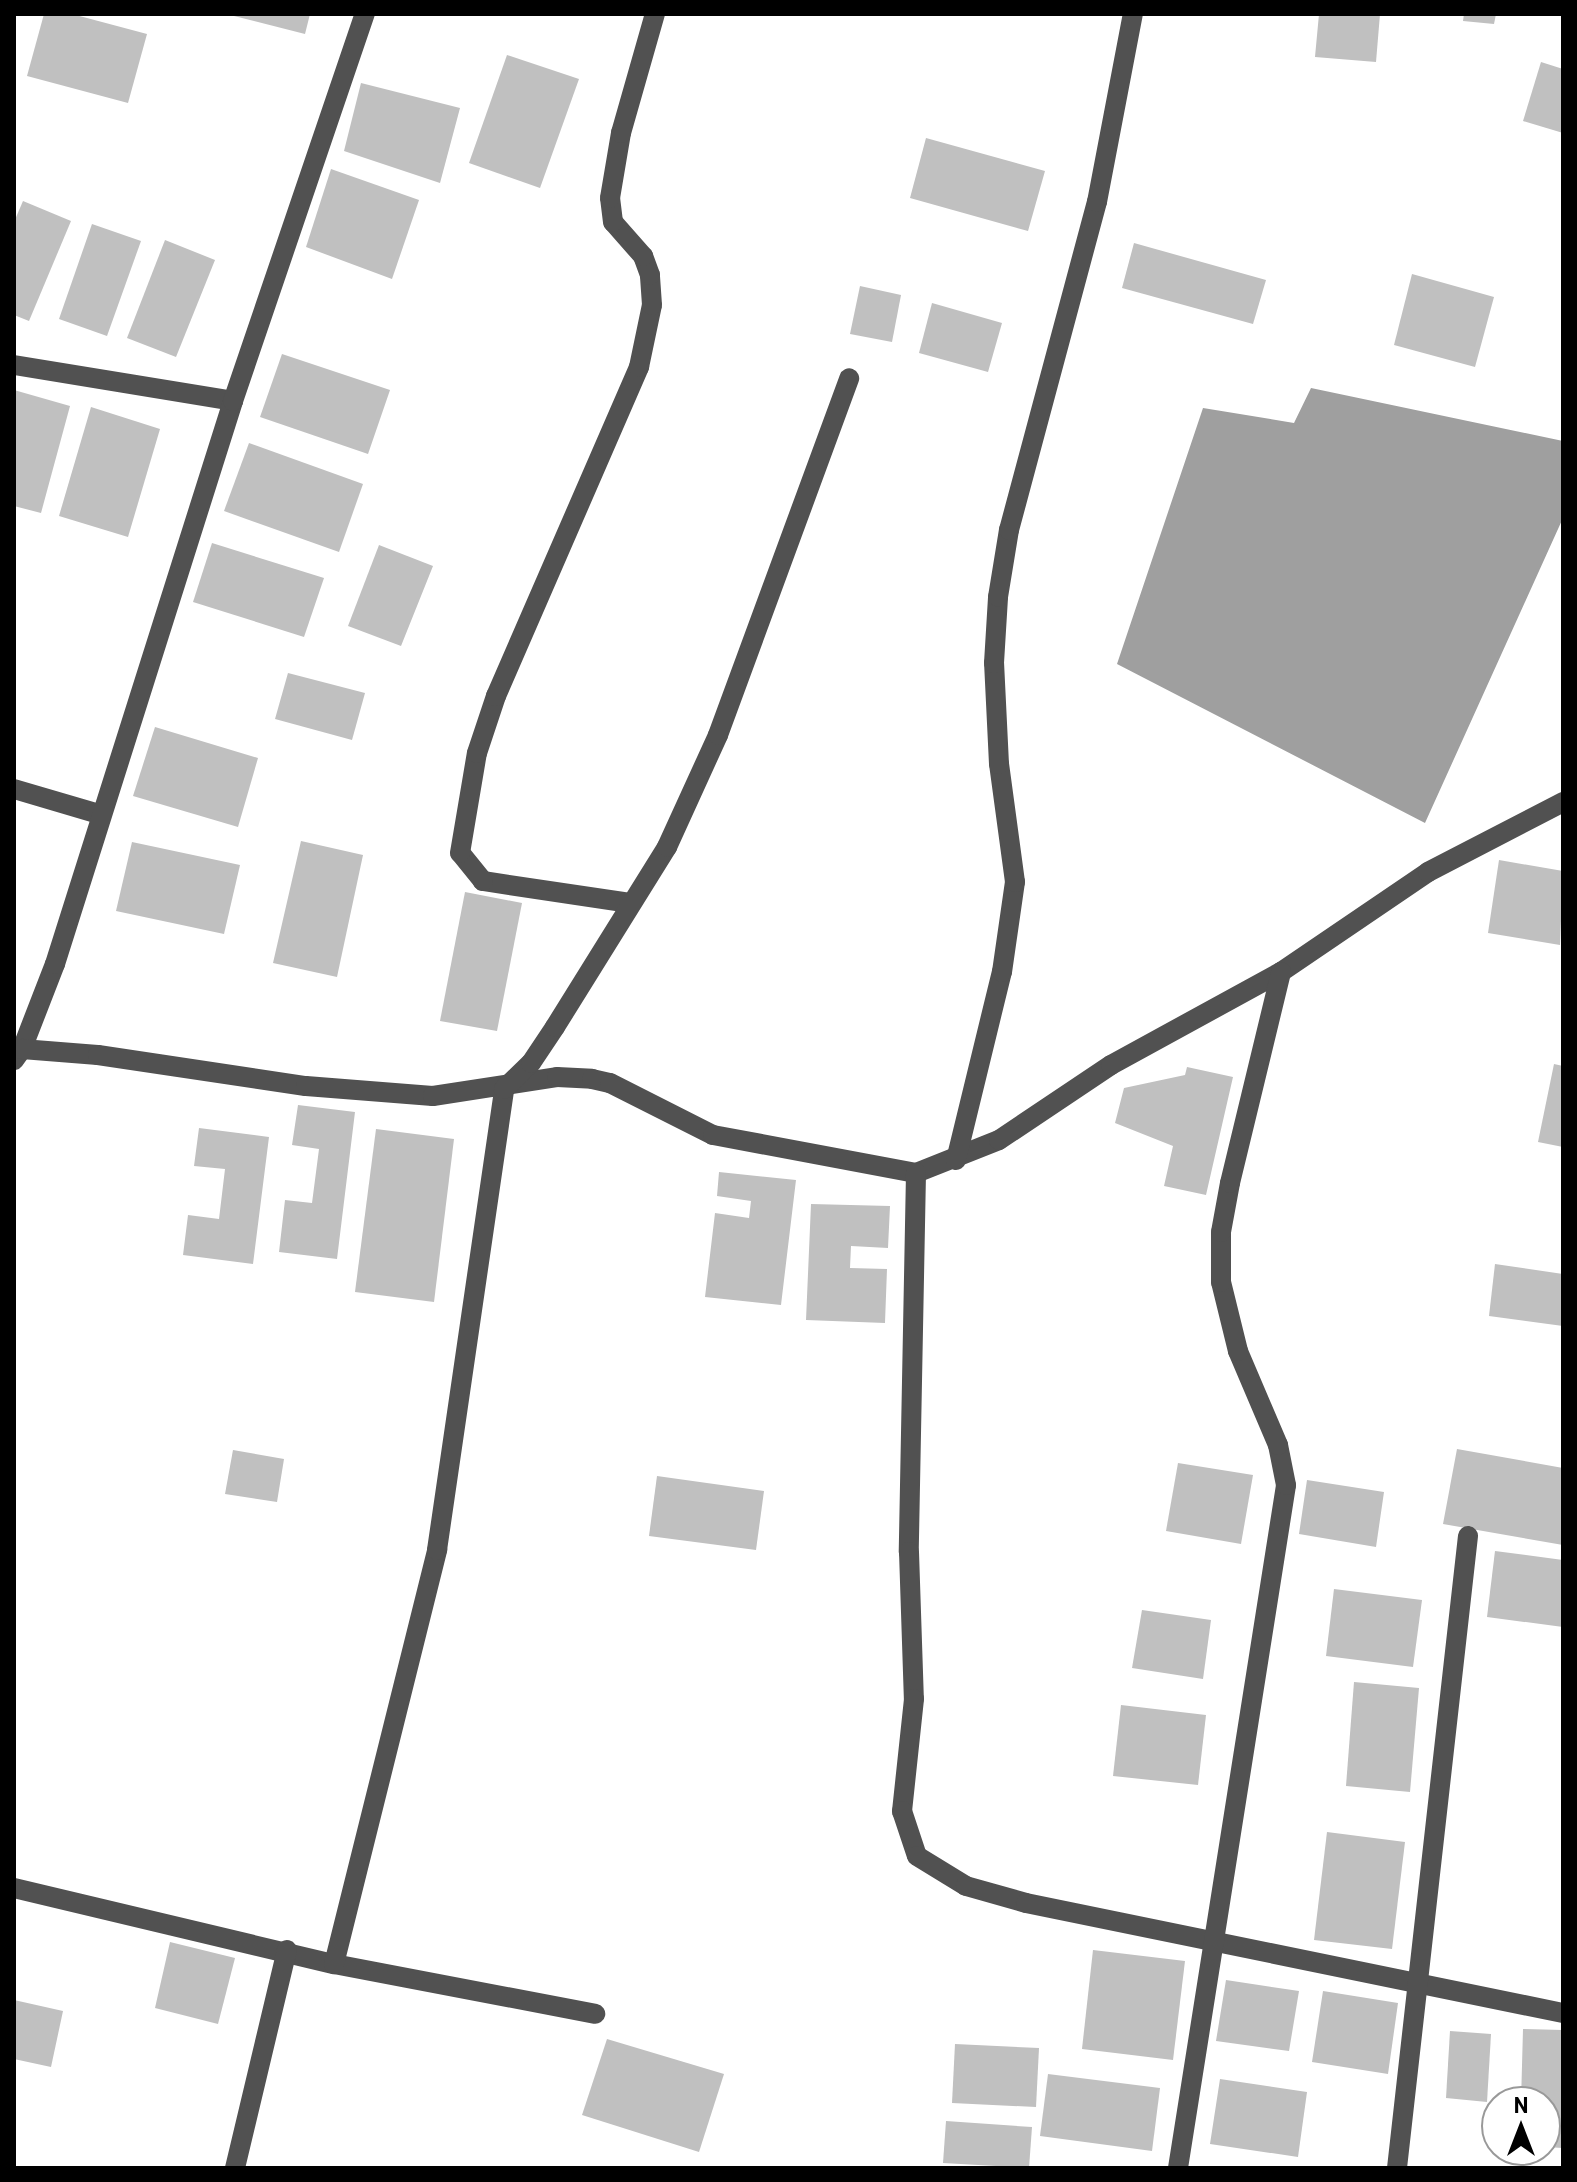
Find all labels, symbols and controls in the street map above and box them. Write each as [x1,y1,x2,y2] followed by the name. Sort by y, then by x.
[1481,2086,1561,2166] north arrow
[1514,2091,1528,2117] text: N

